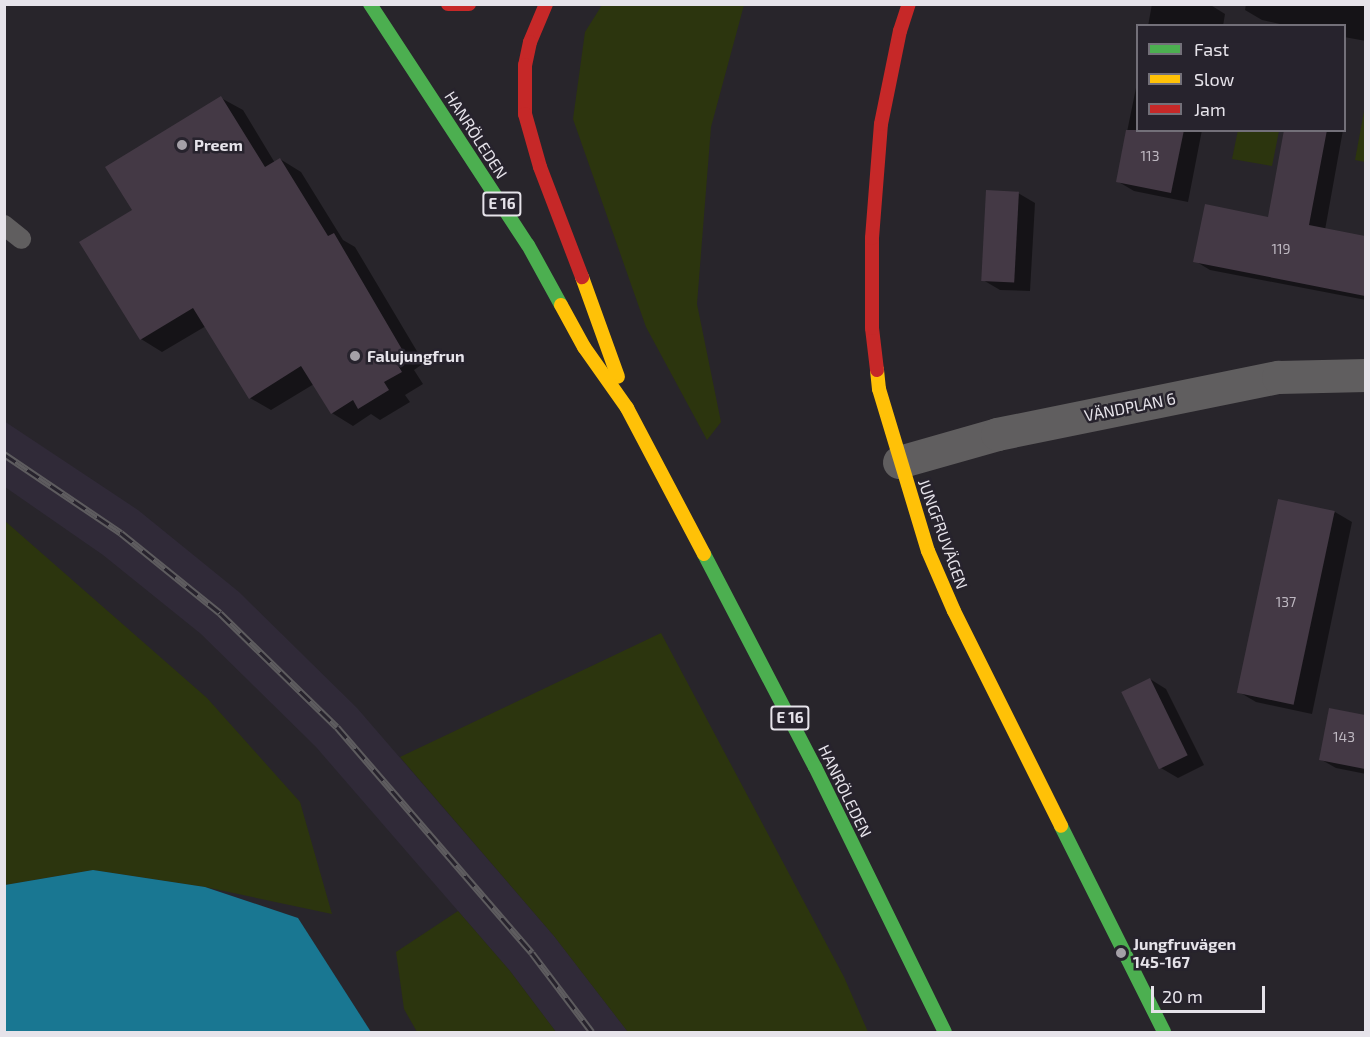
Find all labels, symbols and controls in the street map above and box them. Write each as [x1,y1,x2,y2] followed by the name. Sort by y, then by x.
[1136,24,1346,132] legend
[1194,38,1229,60] text: Fast
[1194,68,1234,90] text: Slow
[441,88,511,182] street label: HANRÖLEDEN
[1194,98,1226,120] text: Jam
[194,135,243,155] place label: Preem
[175,138,189,152] marker: Preem
[1141,148,1159,164] house number: 113
[481,192,523,216] road number: E 16
[1271,241,1291,257] house number: 119
[367,346,465,366] place label: Falujungfrun
[348,349,362,363] marker: Falujungfrun
[1083,389,1177,425] street label: VÄNDPLAN 6
[914,476,972,592] street label: JUNGFRUVÄGEN
[1276,594,1296,610] house number: 137
[769,706,811,730] road number: E 16
[1333,729,1355,745] house number: 143
[814,742,876,840] street label: HANRÖLEDEN
[1133,934,1236,972] place label: Jungfruvägen 145-167
[1114,946,1128,960] marker: Jungfruvägen 145-167
[1154,974,1268,1012] scale bar
[1162,985,1203,1007] text: 20 m

